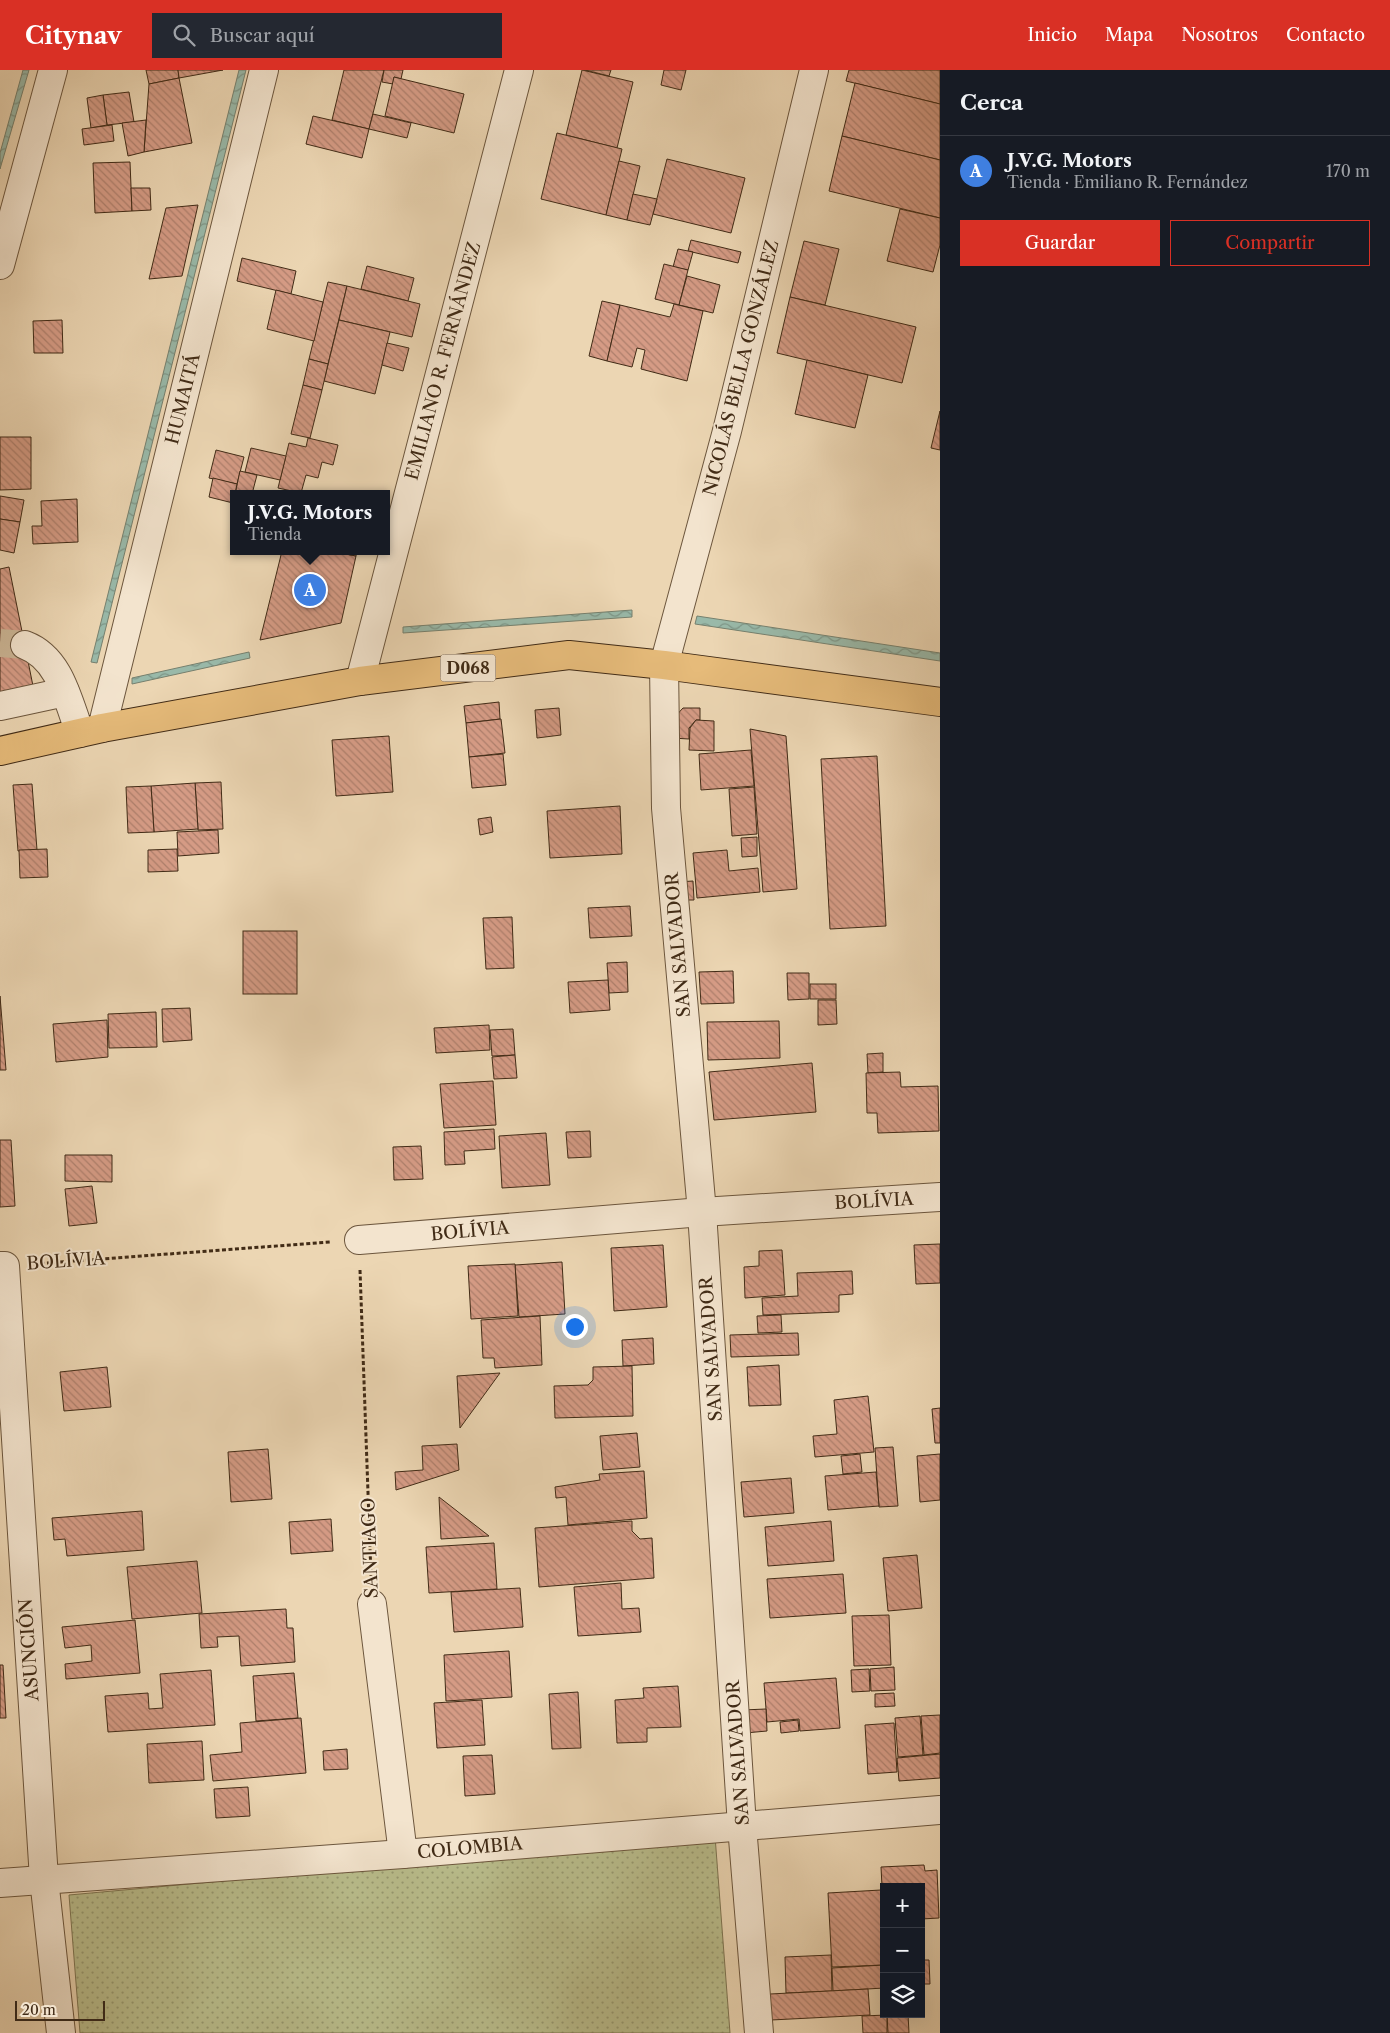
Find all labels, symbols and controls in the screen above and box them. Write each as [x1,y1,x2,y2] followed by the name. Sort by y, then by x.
[152,13,502,58] search box
[25,21,122,50] text: Citynav
[170,21,198,49] icon: search
[210,24,315,47] text: Buscar aquí
[1028,24,1077,46] text: Inicio
[1105,24,1153,46] text: Mapa
[1181,24,1258,46] text: Nosotros
[1286,24,1365,46] text: Contacto
[960,90,1023,115] text: Cerca
[1007,149,1132,172] text: J.V.G. Motors
[970,161,982,181] text: A
[1326,161,1370,181] text: 170 m
[1007,172,1248,192] text: Tienda · Emiliano R. Fernández
[960,220,1160,266] button: Guardar
[1170,220,1370,266] button: Compartir
[698,238,783,498] street label: NICOLÁS BELLA GONZÁLEZ
[400,239,485,483] street label: EMILIANO R. FERNÁNDEZ
[160,350,205,447] street label: HUMAITÁ
[230,490,390,555] popup
[248,501,372,524] text: J.V.G. Motors
[248,524,301,544] text: Tienda
[294,571,326,609] pin: A
[440,654,496,682] road number: D068
[661,871,695,1018] street label: SAN SALVADOR
[834,1187,915,1214] street label: BOLÍVIA
[430,1216,511,1245] street label: BOLÍVIA
[26,1246,107,1275] street label: BOLÍVIA
[695,1275,727,1422] street label: SAN SALVADOR
[562,1314,588,1340] your location
[357,1497,383,1599] street label: SANTIAGO
[13,1598,44,1703] street label: ASUNCIÓN
[722,1679,754,1826] street label: SAN SALVADOR
[416,1832,524,1864] street label: COLOMBIA
[880,1883,925,2018] map controls
[880,1883,925,1928] button: +
[880,1928,925,1973] button: −
[880,1973,925,2018] button: layers
[15,1998,105,2021] scale bar
[22,2001,56,2019] text: 20 m

